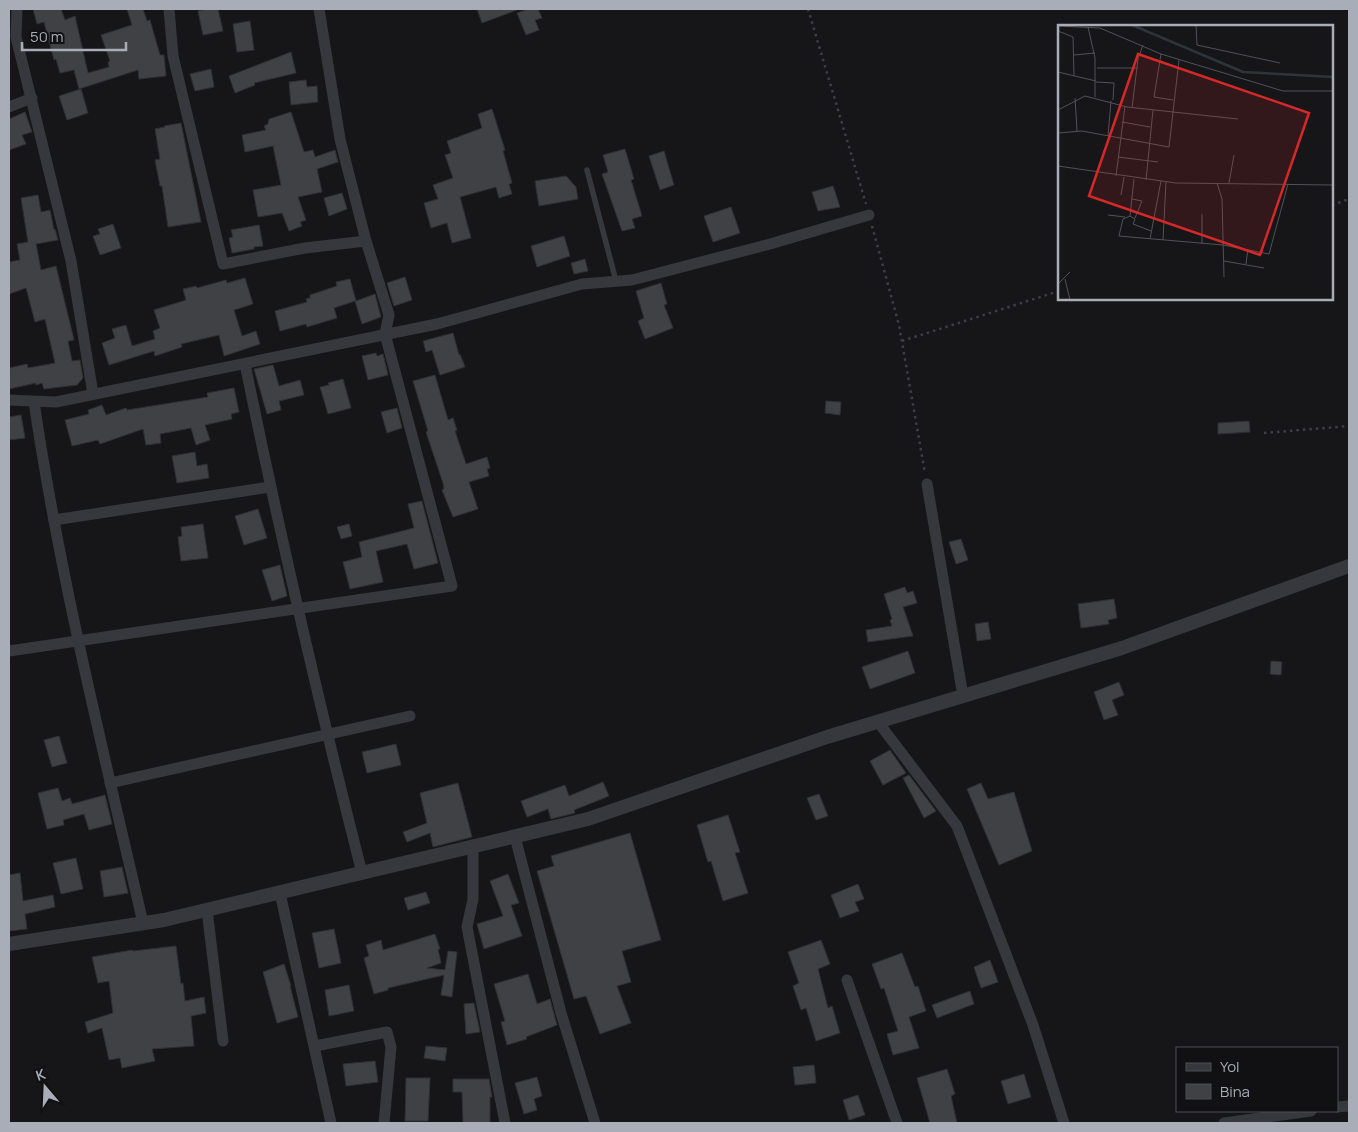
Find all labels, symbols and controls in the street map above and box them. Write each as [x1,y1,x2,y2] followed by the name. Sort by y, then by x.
[22,20,126,52] scale bar
[1058,25,1333,300] inset map
[30,26,64,47] text: 50 m
[1176,1047,1338,1112] legend
[1220,1056,1240,1077] text: Yol
[20,1062,70,1112] north arrow
[33,1063,49,1085] text: K
[1220,1081,1250,1102] text: Bina

